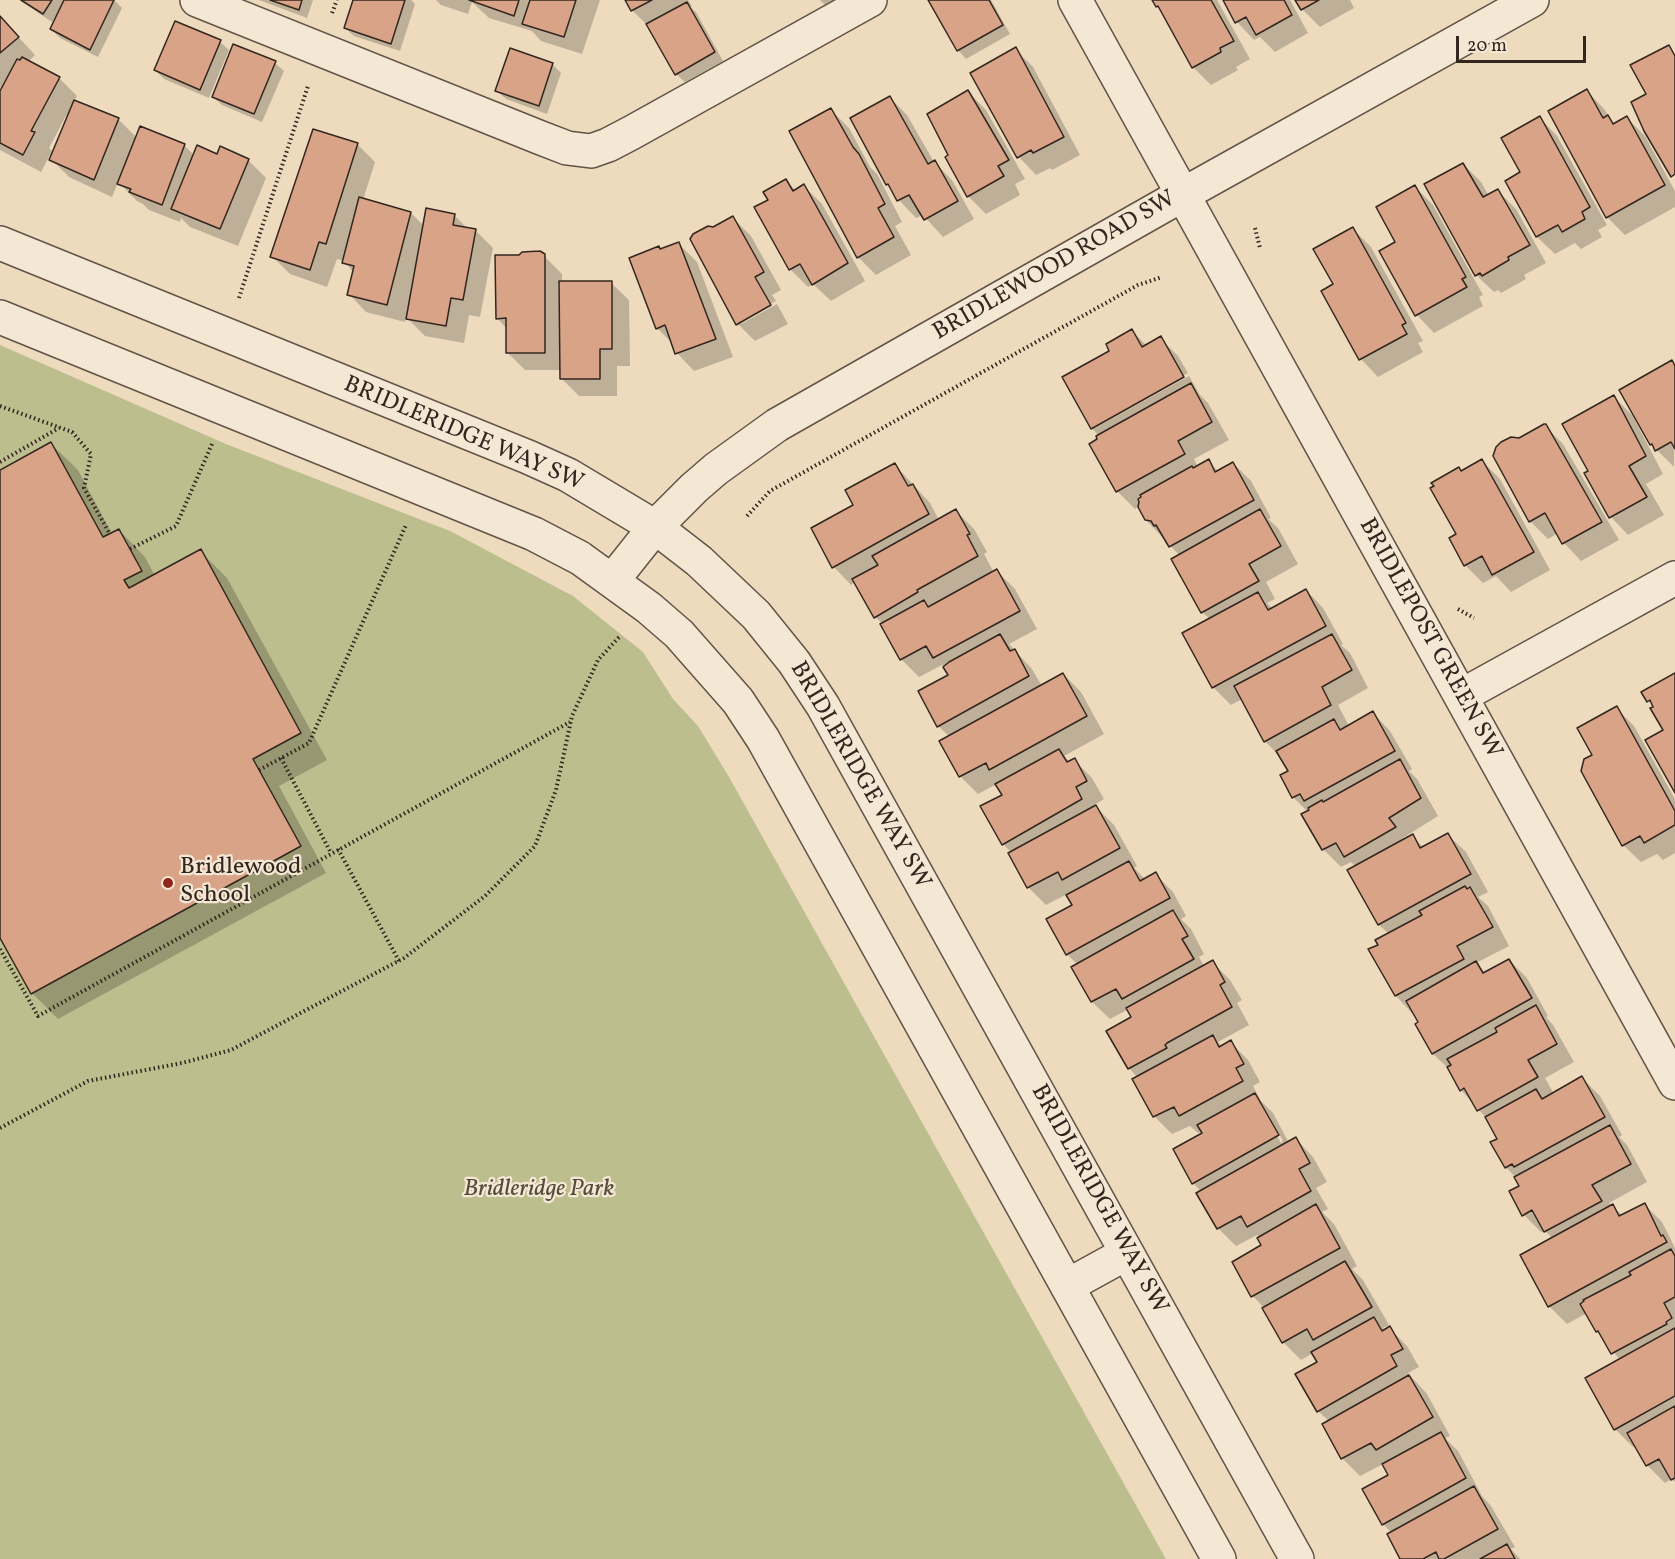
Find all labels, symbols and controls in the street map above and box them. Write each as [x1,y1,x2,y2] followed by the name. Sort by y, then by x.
[1459,24,1590,62] scale bar
[1467,34,1507,59] text: 20 m
[929,186,1181,348] street label: BRIDLEWOOD ROAD SW
[339,371,587,499] street label: BRIDLERIDGE WAY SW
[1351,514,1507,764] street label: BRIDLEPOST GREEN SW
[782,657,936,895] street label: BRIDLERIDGE WAY SW
[180,855,301,911] place label: Bridlewood School
[161,876,175,890] marker: Bridlewood School
[1023,1080,1173,1320] street label: BRIDLERIDGE WAY SW
[464,1177,614,1205] park label: Bridleridge Park

